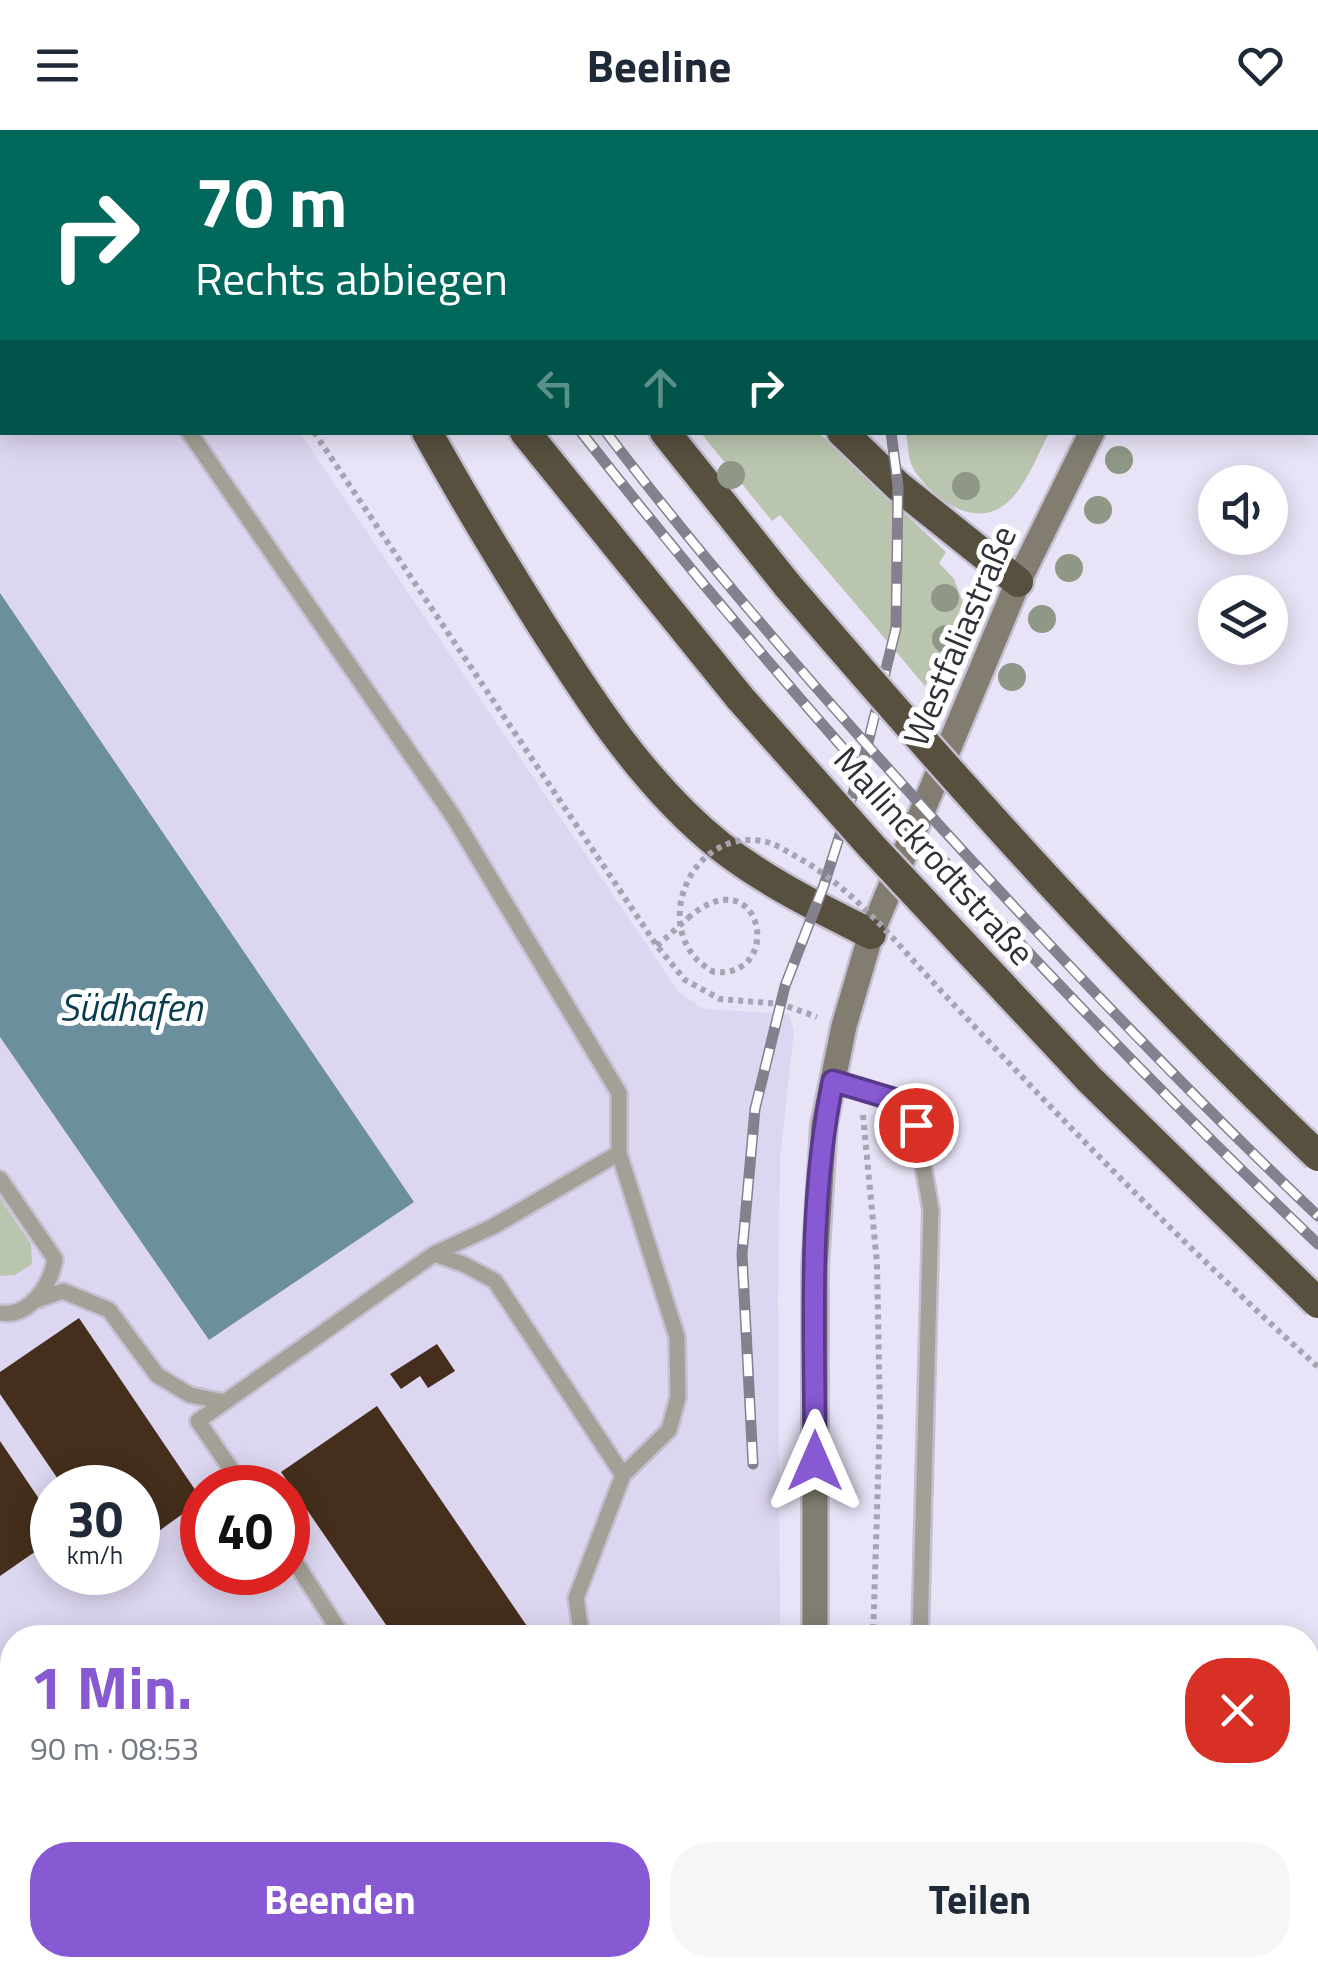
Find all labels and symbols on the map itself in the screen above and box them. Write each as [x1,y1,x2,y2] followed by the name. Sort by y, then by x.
[888,517,1030,754] street label: Westfaliastraße
[821,734,1048,977] street label: Mallinckrodtstraße
[60,978,203,1036] water label: Südhafen
[874,1083,959,1168] pin
[763,1409,867,1513] position arrow
[180,1465,310,1595] speed limit sign: 40

